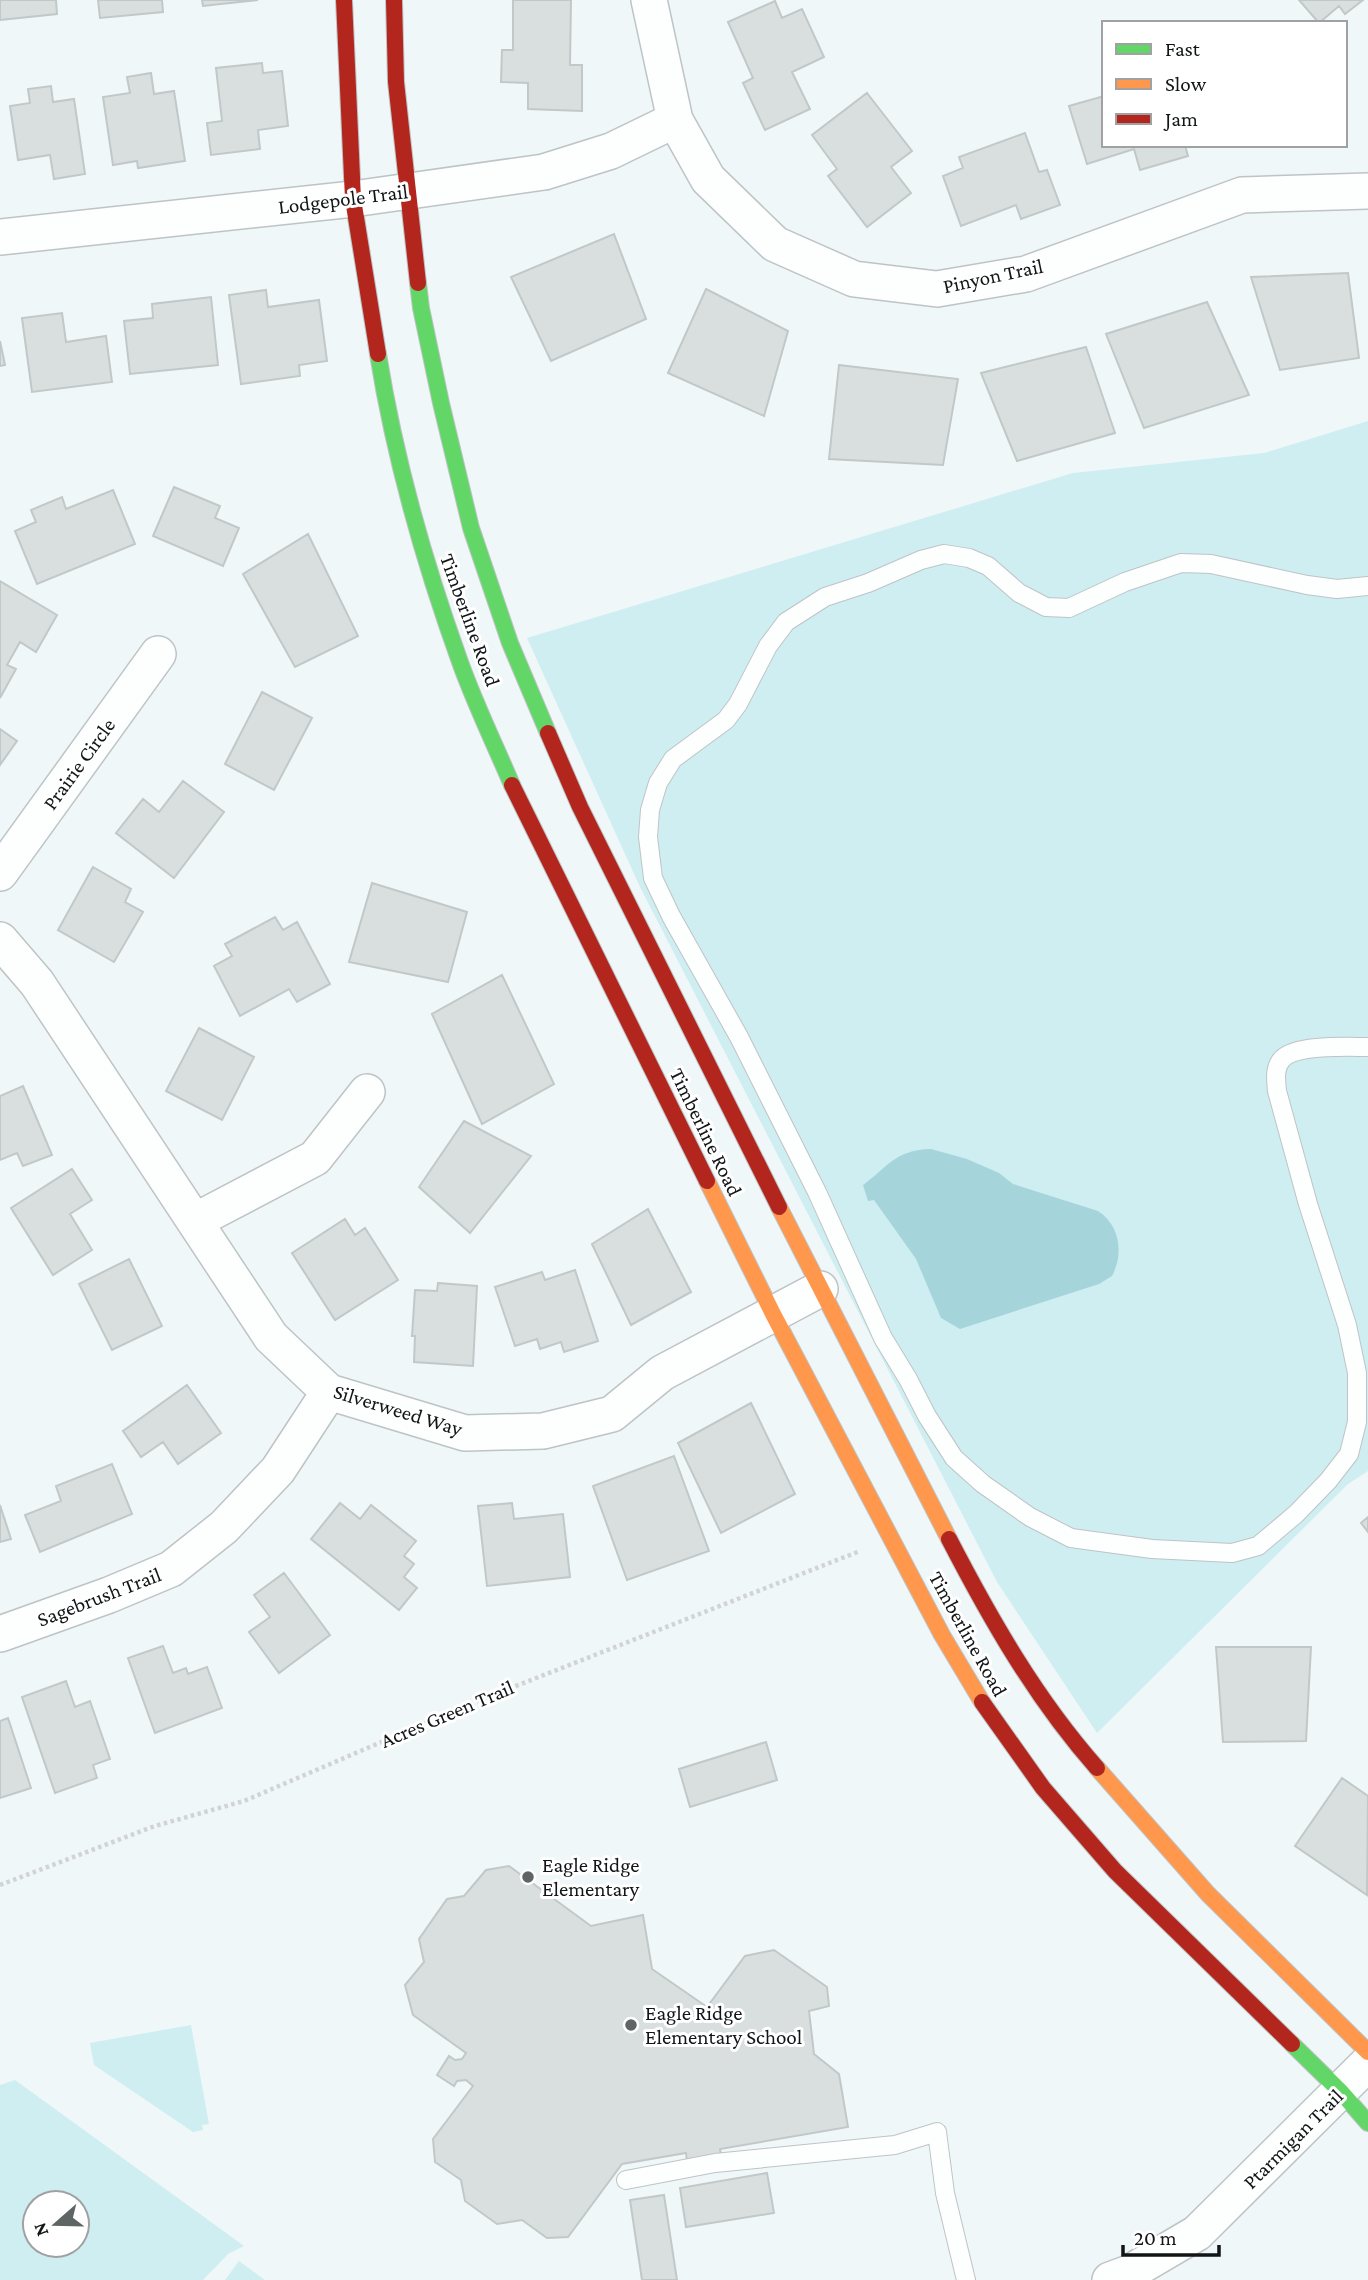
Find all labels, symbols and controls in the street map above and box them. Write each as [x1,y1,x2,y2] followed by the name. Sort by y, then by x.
[1102,21,1347,147] legend
[1165,37,1201,61] text: Fast
[1165,72,1207,96] text: Slow
[1163,107,1198,131] text: Jam
[277,179,409,219] street label: Lodgepole Trail
[941,254,1045,298] street label: Pinyon Trail
[435,551,505,689] street label: Timberline Road
[38,714,120,814] street label: Prairie Circle
[665,1064,747,1200] street label: Timberline Road
[331,1379,466,1441] street label: Silverweed Way
[34,1562,164,1632] street label: Sagebrush Trail
[924,1567,1012,1701] street label: Timberline Road
[377,1675,517,1753] street label: Acres Green Trail
[542,1853,640,1901] place label: Eagle Ridge Elementary
[520,1869,536,1885] marker: Eagle Ridge Elementary
[645,2001,802,2049] place label: Eagle Ridge Elementary School
[623,2017,639,2033] marker: Eagle Ridge Elementary School
[1238,2084,1348,2194] street label: Ptarmigan Trail
[21,2189,91,2259] north arrow
[1123,2214,1219,2258] scale bar
[28,2220,53,2239] text: N
[1134,2226,1177,2250] text: 20 m

